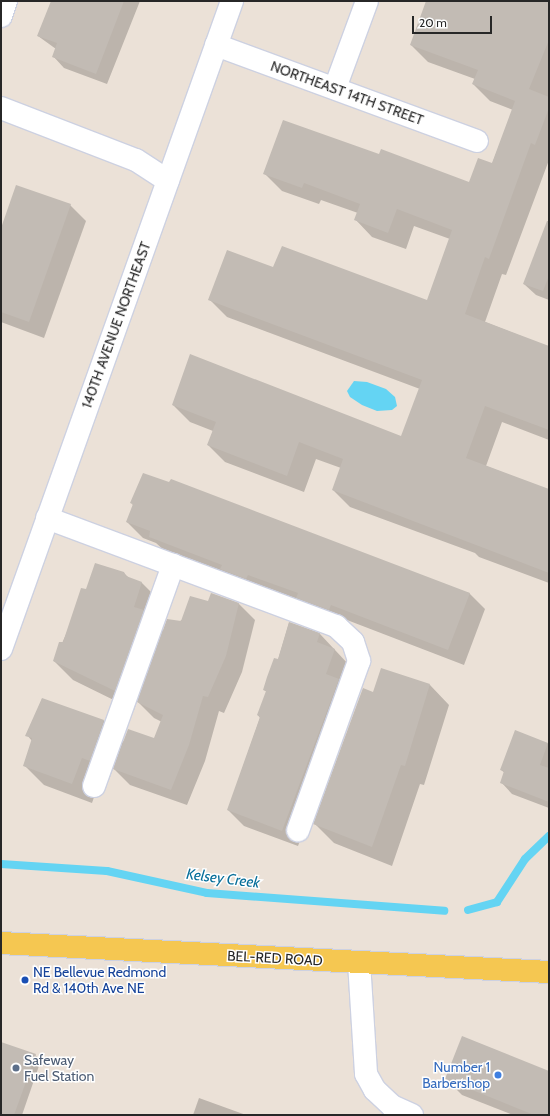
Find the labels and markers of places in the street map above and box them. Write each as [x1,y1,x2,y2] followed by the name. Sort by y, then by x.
[33,964,166,996] place label: NE Bellevue Redmond Rd & 140th Ave NE
[20,975,30,985] marker: NE Bellevue Redmond Rd & 140th Ave NE
[24,1052,94,1084] place label: Safeway Fuel Station
[422,1059,490,1092] place label: Number 1 Barbershop
[11,1063,21,1073] marker: Safeway Fuel Station
[493,1070,503,1080] marker: Number 1 Barbershop

